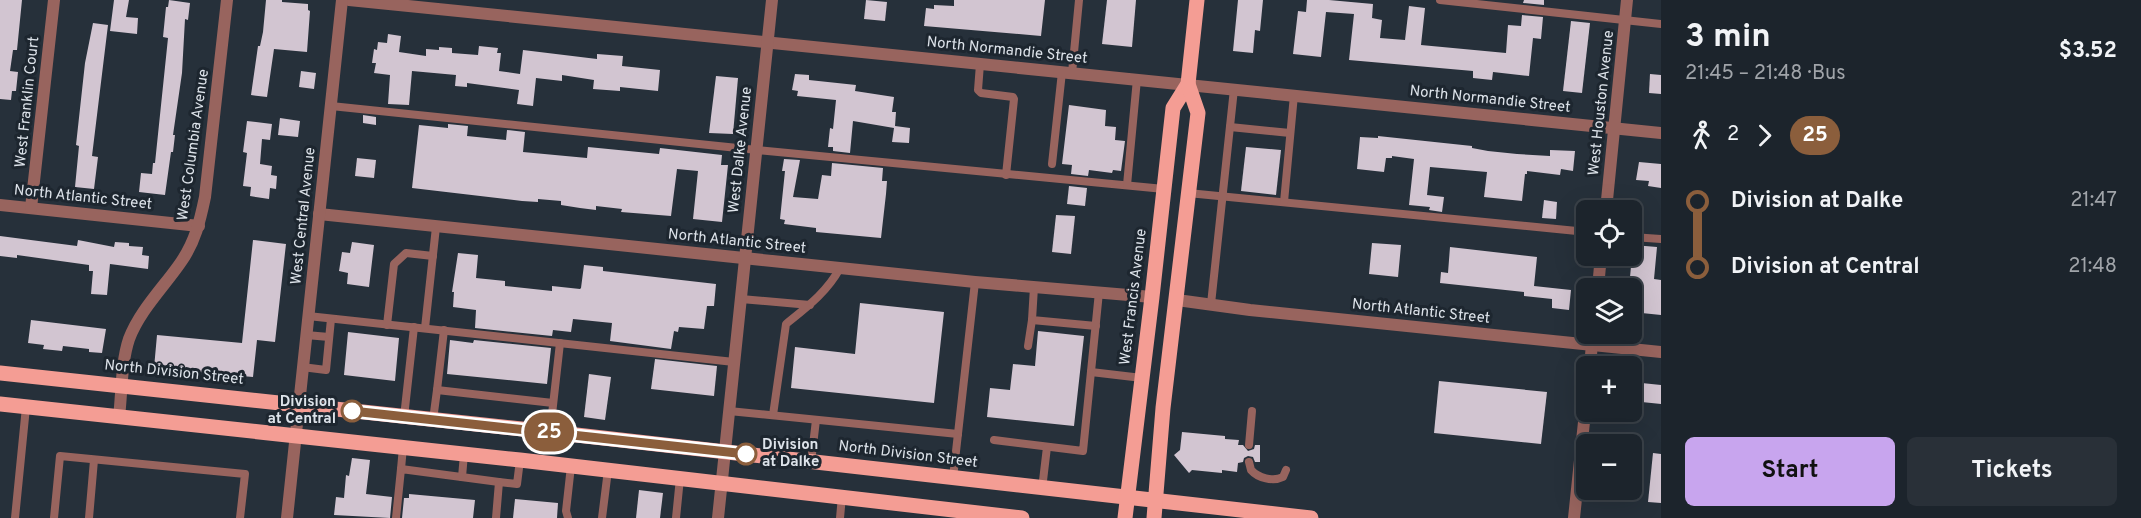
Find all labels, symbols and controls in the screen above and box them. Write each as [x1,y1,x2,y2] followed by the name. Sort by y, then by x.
[1685,17,1771,59] text: 3 min
[1585,29,1619,177] street label: West Houston Avenue
[926,33,1088,69] street label: North Normandie Street
[12,35,44,169] street label: West Franklin Court
[2059,38,2117,65] text: $3.52
[1685,61,1846,87] text: 21:45 – 21:48 · Bus
[174,68,214,222] street label: West Columbia Avenue
[1409,82,1571,118] street label: North Normandie Street
[725,86,757,214] street label: West Dalke Avenue
[1685,119,1718,152] icon: walk
[1748,119,1781,152] icon: forward
[1727,122,1739,148] text: 2
[1802,122,1828,149] text: 25
[287,146,321,286] street label: West Central Avenue
[13,181,153,215] street label: North Atlantic Street
[1731,188,1903,215] text: Division at Dalke
[2070,188,2117,214] text: 21:47
[1576,200,1642,500] map controls
[1576,200,1642,266] button: locate
[667,225,807,259] street label: North Atlantic Street
[1116,228,1152,366] street label: West Francis Avenue
[1731,254,1920,281] text: Division at Central
[2068,254,2117,280] text: 21:48
[1576,278,1642,344] button: layers
[1351,295,1491,329] street label: North Atlantic Street
[103,356,245,390] street label: North Division Street
[1576,356,1642,422] button: +
[268,393,336,429] place label: Division at Central
[341,400,363,422] marker: Division at Central
[522,412,576,452] line badge: 25
[536,419,562,446] text: 25
[1576,434,1642,500] button: −
[762,436,819,472] place label: Division at Dalke
[837,437,979,473] street label: North Division Street
[1685,437,1895,506] button: Start
[1907,437,2117,506] button: Tickets
[735,443,757,465] marker: Division at Dalke

